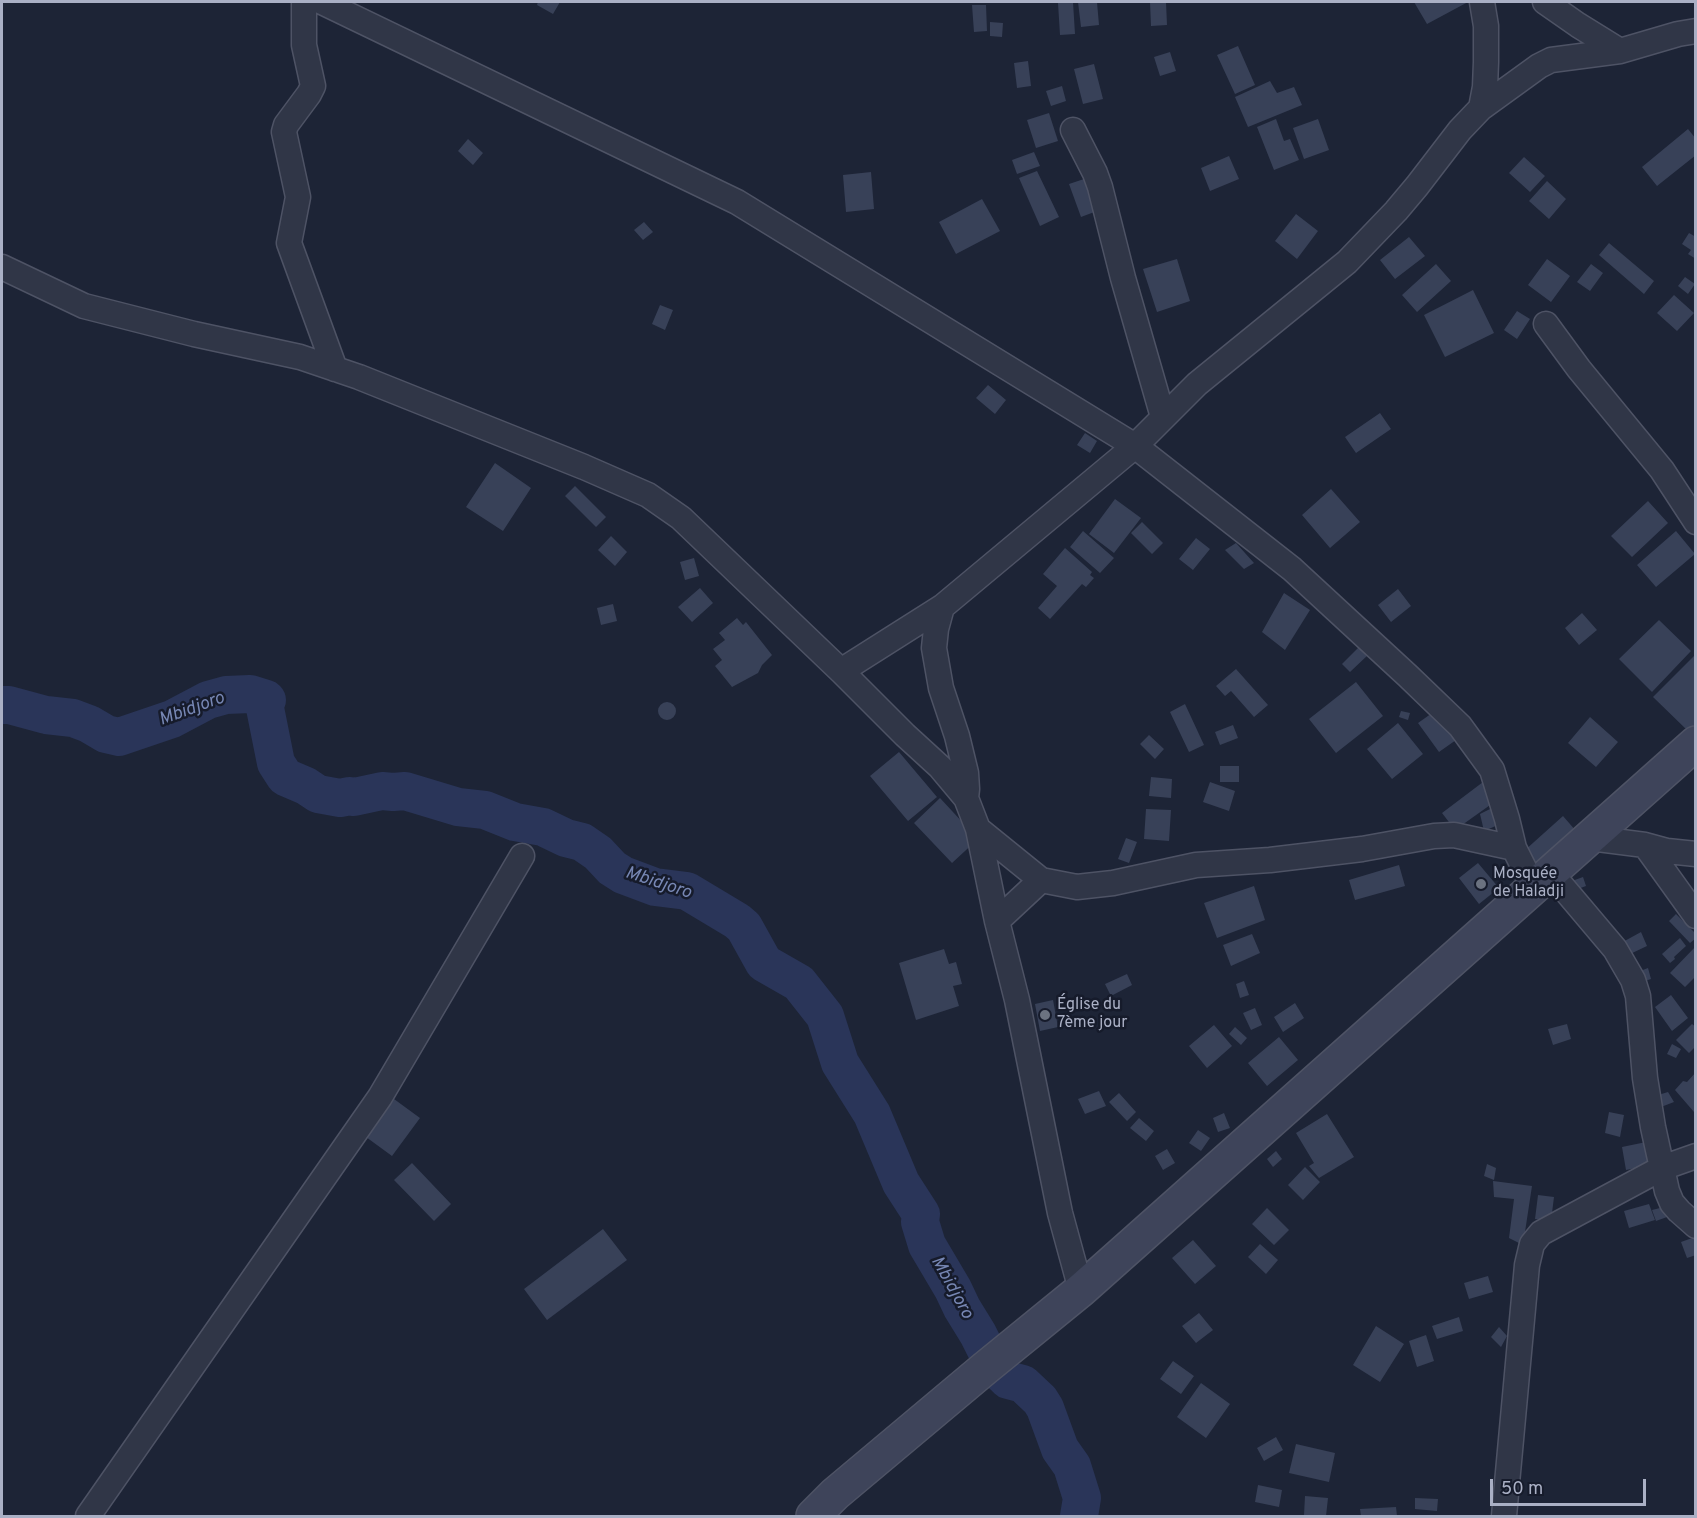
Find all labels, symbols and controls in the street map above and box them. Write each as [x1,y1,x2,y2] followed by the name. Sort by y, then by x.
[156,688,228,732] water label: Mbidjoro
[622,863,694,905] water label: Mbidjoro
[1493,865,1564,903] place label: Mosquée de Haladji
[1474,877,1488,891] marker: Mosquée de Haladji
[1057,996,1127,1034] place label: Église du 7ème jour
[1038,1008,1052,1022] marker: Église du 7ème jour
[925,1253,977,1323] water label: Mbidjoro
[1493,1467,1649,1505] scale bar
[1501,1478,1543,1501] text: 50 m

